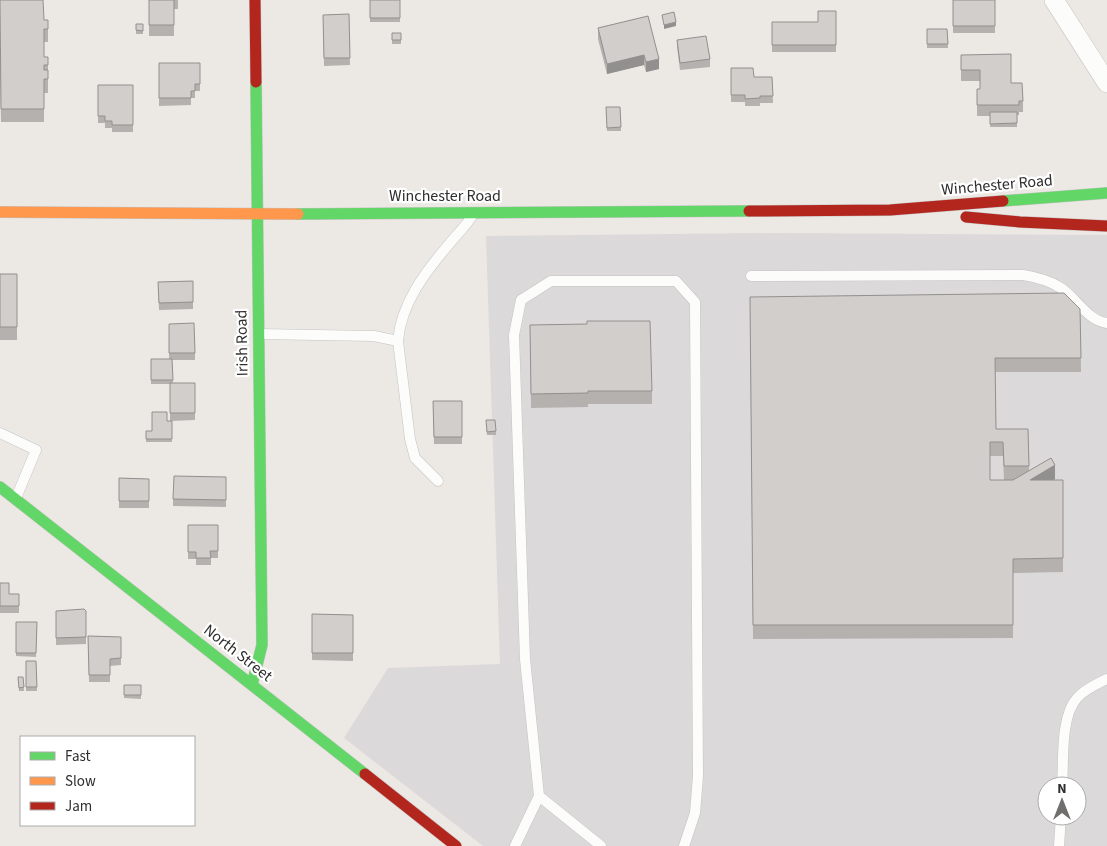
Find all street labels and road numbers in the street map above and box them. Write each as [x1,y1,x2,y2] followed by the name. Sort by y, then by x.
[940,169,1054,201] street label: Winchester Road
[389,185,501,207] street label: Winchester Road
[230,309,254,377] street label: Irish Road
[199,619,278,687] street label: North Street

